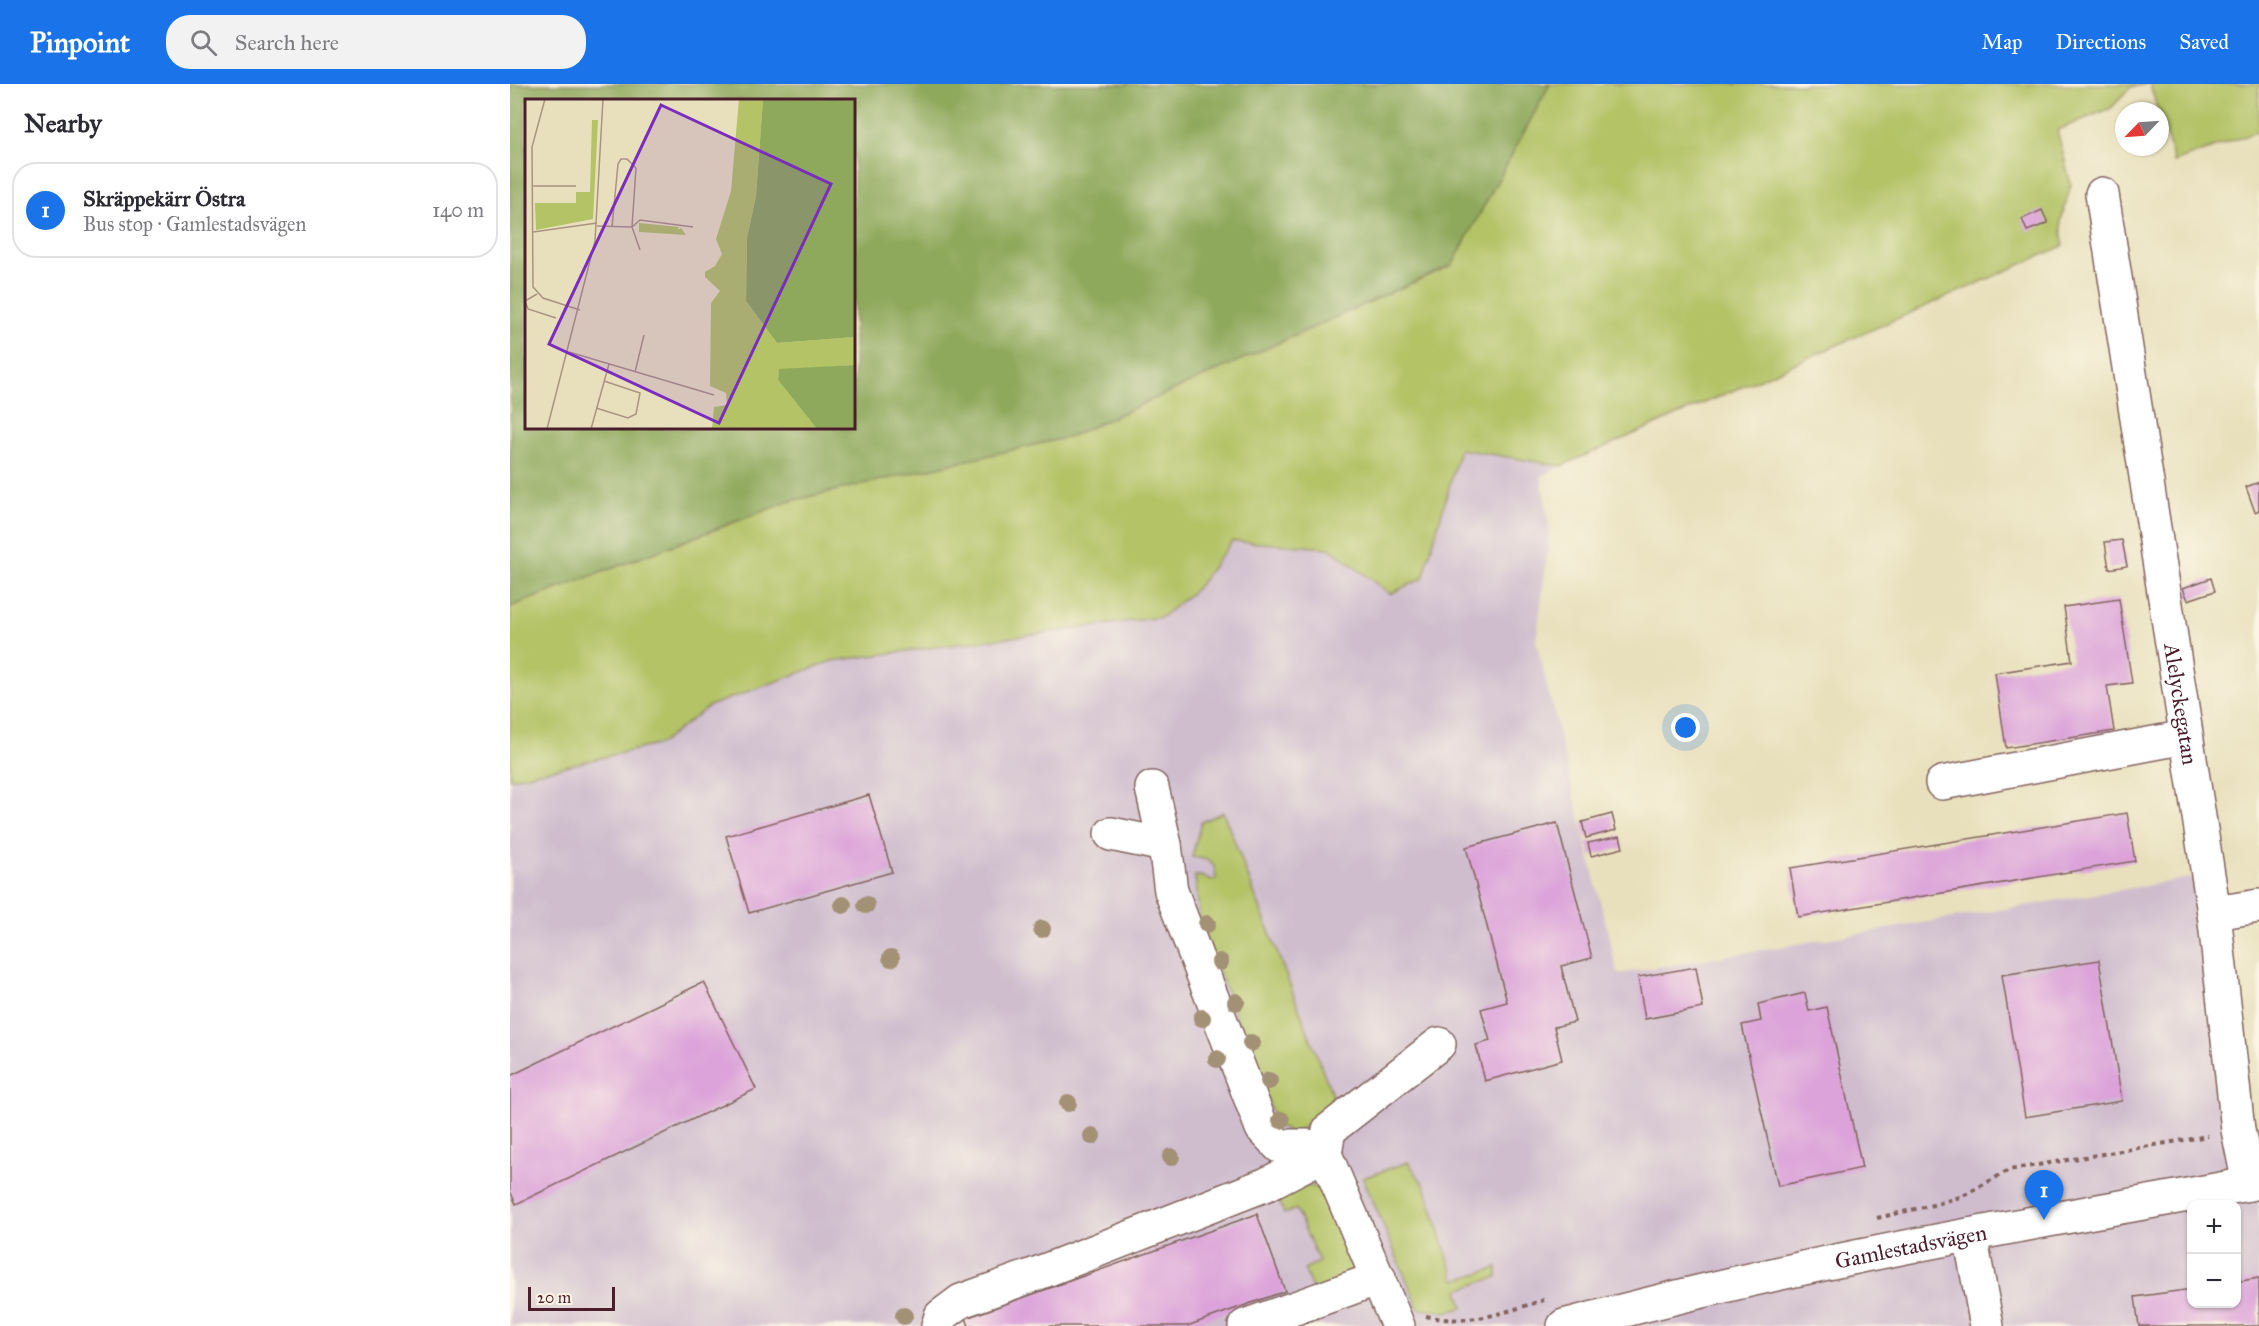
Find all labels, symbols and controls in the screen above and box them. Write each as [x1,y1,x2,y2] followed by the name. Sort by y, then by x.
[166,15,586,69] search box
[30,25,130,60] text: Pinpoint
[187,26,220,59] icon: search
[235,29,339,56] text: Search here
[1982,29,2023,55] text: Map
[2056,29,2146,55] text: Directions
[2179,29,2229,55] text: Saved
[525,99,855,429] inset map
[2115,102,2169,156] north arrow
[24,107,102,139] text: Nearby
[83,185,245,212] text: Skräppekärr Östra
[42,198,49,222] text: 1
[432,198,484,222] text: 140 m
[83,212,306,236] text: Bus stop · Gamlestadsvägen
[2158,640,2204,767] street label: Alelyckegatan
[1671,713,1700,742] your location
[2024,1170,2063,1220] pin: 1
[2187,1200,2241,1308] map controls
[2187,1200,2241,1254] button: +
[1832,1218,1989,1275] street label: Gamlestadsvägen
[2187,1254,2241,1308] button: −
[528,1284,615,1312] scale bar
[537,1288,571,1307] text: 20 m

